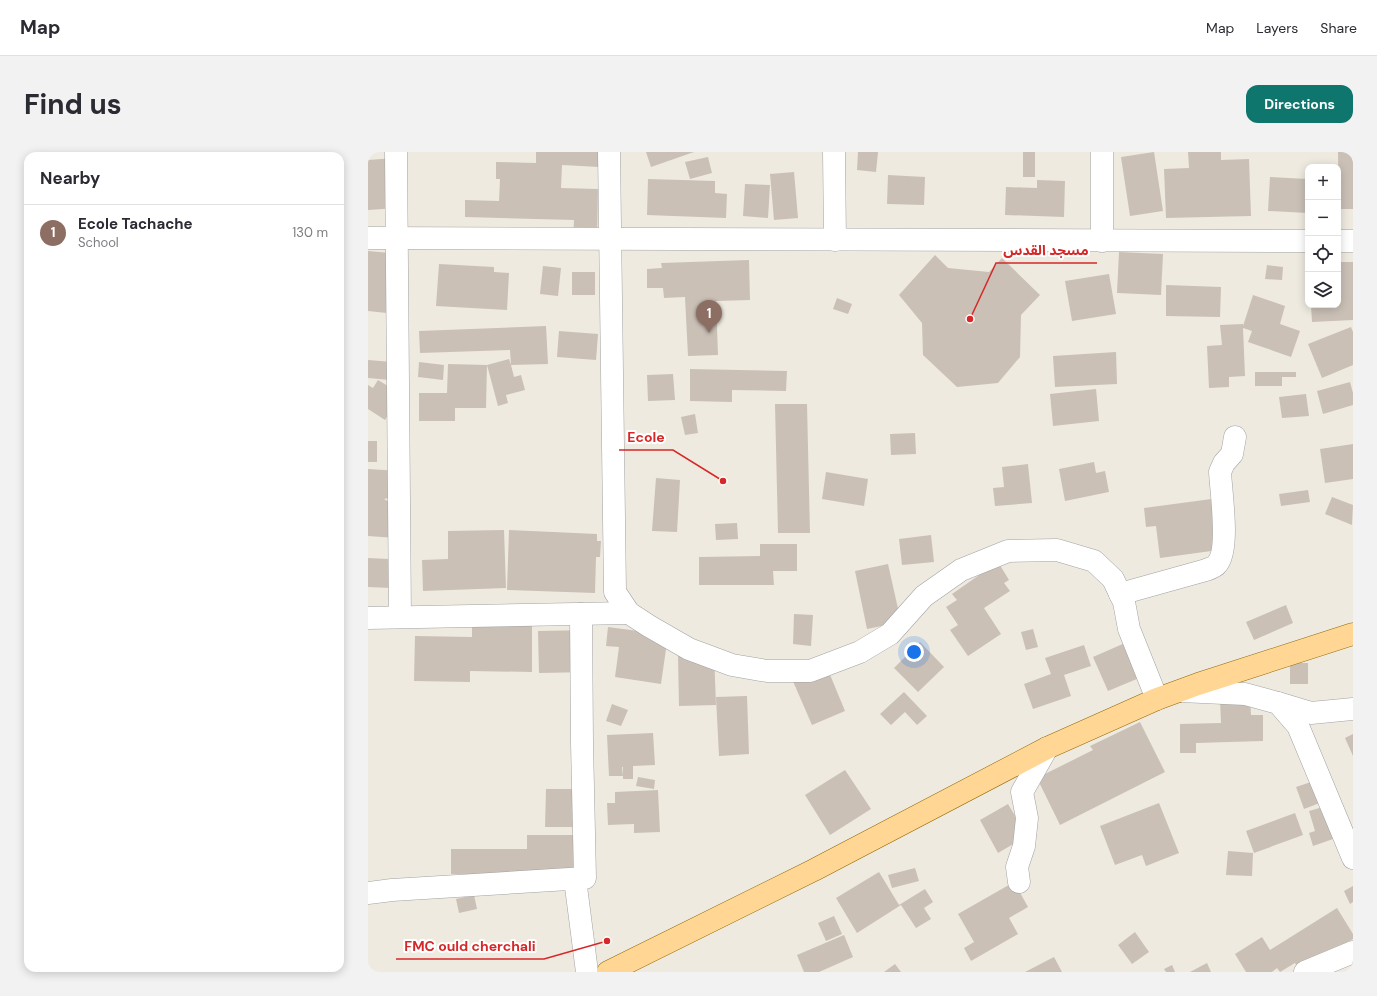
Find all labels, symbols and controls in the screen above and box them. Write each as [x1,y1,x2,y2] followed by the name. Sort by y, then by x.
[20,15,60,40] text: Map
[1206,19,1234,37] text: Map
[1256,19,1298,37] text: Layers
[1320,19,1357,37] text: Share
[1246,85,1353,123] button: Directions
[24,86,122,123] text: Find us
[1305,164,1341,308] map controls
[1305,164,1341,200] button: +
[40,167,100,189] text: Nearby
[1305,200,1341,236] button: −
[78,214,193,234] text: Ecole Tachache
[51,224,55,241] text: 1
[292,224,328,241] text: 130 m
[78,234,119,251] text: School
[1305,236,1341,272] button: locate
[996,237,1097,263] callout: مسجد القدس
[1003,241,1089,259] text: مسجد القدس
[1305,272,1341,308] button: layers
[696,300,722,333] pin: 1
[619,424,673,450] callout: Ecole
[627,428,665,446] text: Ecole
[904,642,924,662] your location
[396,933,544,959] callout: FMC ould cherchali
[404,937,536,955] text: FMC ould cherchali

